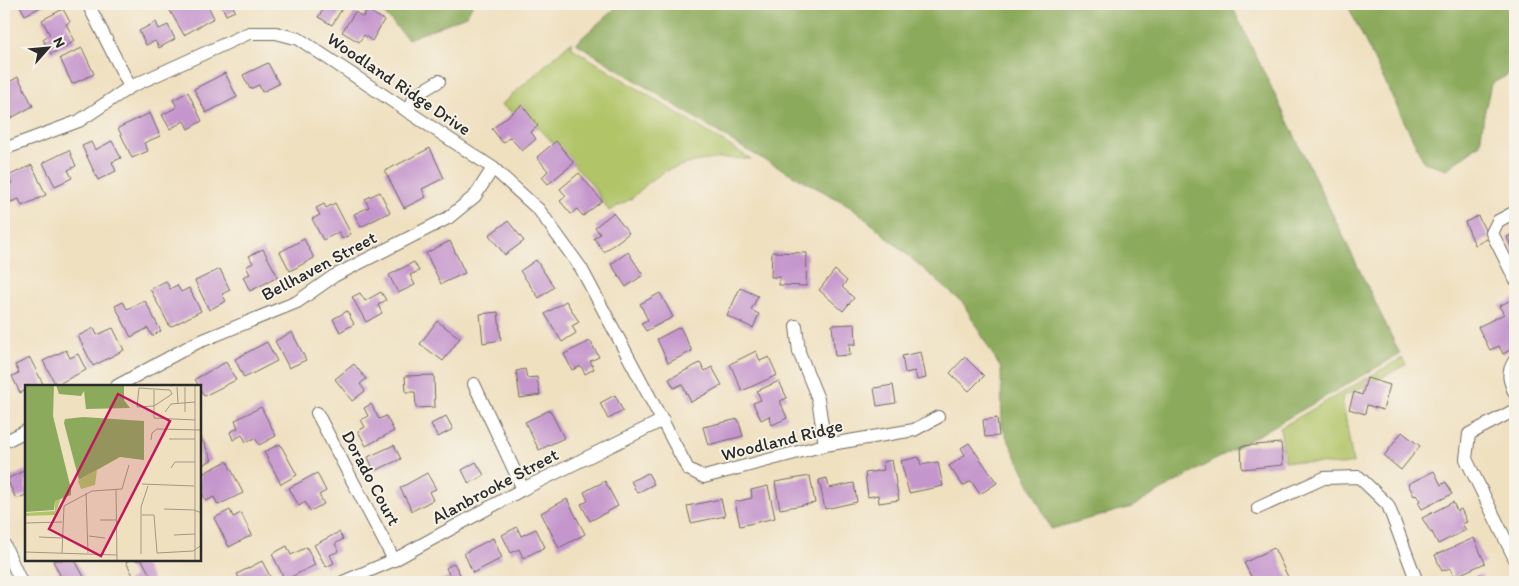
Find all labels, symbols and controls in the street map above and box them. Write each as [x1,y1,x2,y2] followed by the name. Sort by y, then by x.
[22,22,72,72] north arrow
[323,28,475,140] street label: Woodland Ridge Drive
[49,34,69,50] text: N
[258,226,381,306] street label: Bellhaven Street
[25,385,201,561] inset map
[719,414,845,466] street label: Woodland Ridge
[337,427,405,529] street label: Dorado Court
[428,443,562,529] street label: Alanbrooke Street

